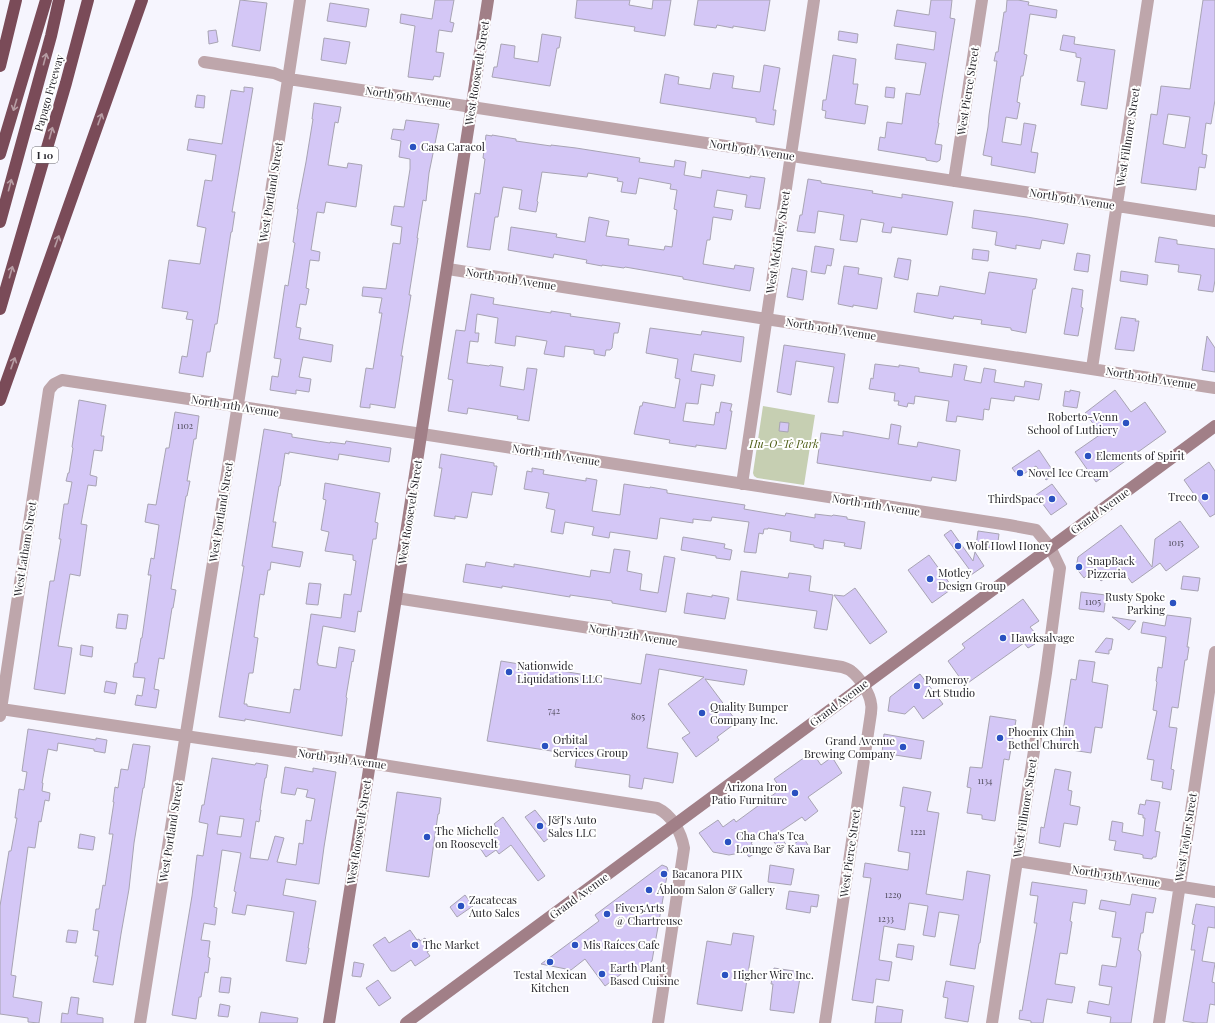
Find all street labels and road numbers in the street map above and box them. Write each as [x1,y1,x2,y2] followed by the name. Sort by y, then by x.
[461,19,492,127] street label: West Roosevelt Street
[953,46,982,137] street label: West Pierce Street
[30,52,67,133] street label: Papago Freeway
[364,82,452,111] street label: North 9th Avenue
[1112,86,1143,189] street label: West Fillmore Street
[708,135,796,164] street label: North 9th Avenue
[255,141,286,244] street label: West Portland Street
[32,147,58,163] road number: I 10
[1028,184,1116,213] street label: North 9th Avenue
[762,189,793,295] street label: West McKinley Street
[465,264,558,293] street label: North 10th Avenue
[785,314,878,343] street label: North 10th Avenue
[1105,363,1198,392] street label: North 10th Avenue
[190,391,281,420] street label: North 11th Avenue
[511,440,602,469] street label: North 11th Avenue
[394,458,425,566] street label: West Roosevelt Street
[205,461,236,564] street label: West Portland Street
[1067,484,1133,537] street label: Grand Avenue
[831,490,922,519] street label: North 11th Avenue
[9,500,39,598] street label: West Latham Street
[587,620,679,649] street label: North 12th Avenue
[806,675,871,730] street label: Grand Avenue
[297,745,388,772] street label: North 13th Avenue
[1009,757,1040,860] street label: West Fillmore Street
[343,778,374,886] street label: West Roosevelt Street
[155,781,186,884] street label: West Portland Street
[1171,792,1200,883] street label: West Taylor Street
[836,808,863,899] street label: West Pierce Street
[1071,861,1162,890] street label: North 13th Avenue
[546,869,612,922] street label: Grand Avenue

